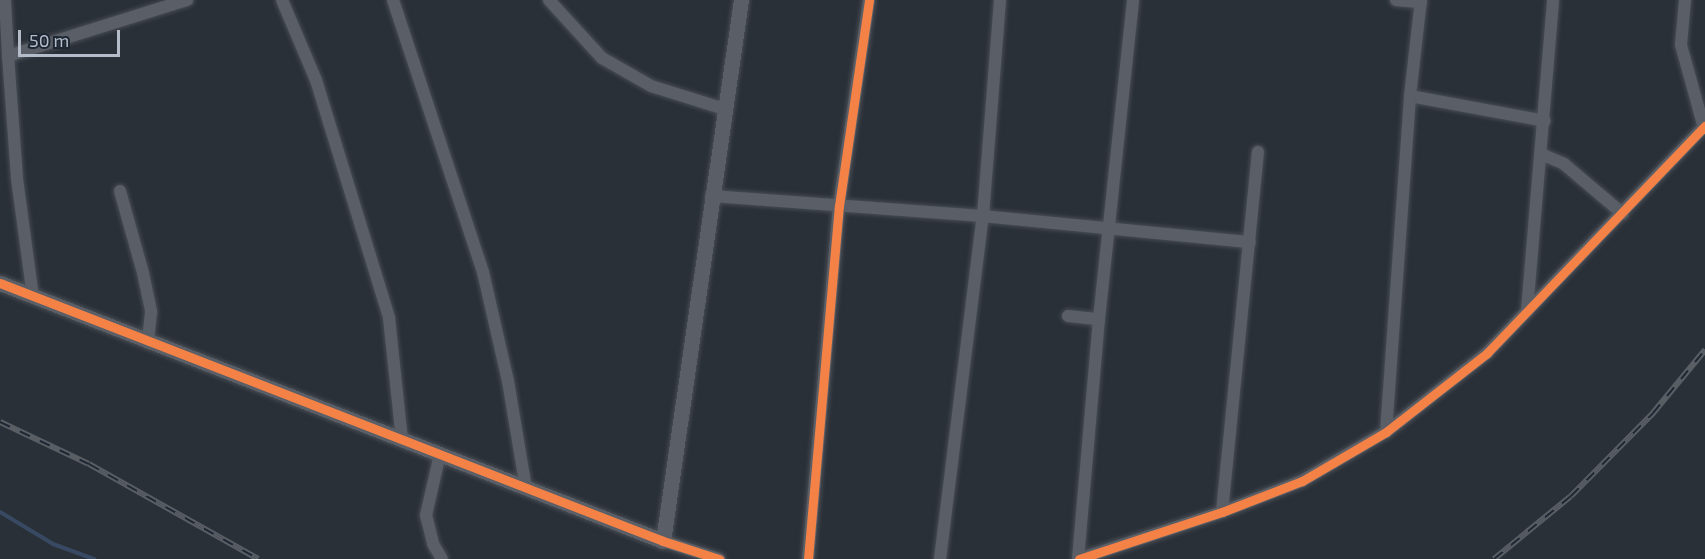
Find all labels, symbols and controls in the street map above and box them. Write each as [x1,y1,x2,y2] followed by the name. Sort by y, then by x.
[21,18,123,56] scale bar
[29,29,69,51] text: 50 m

